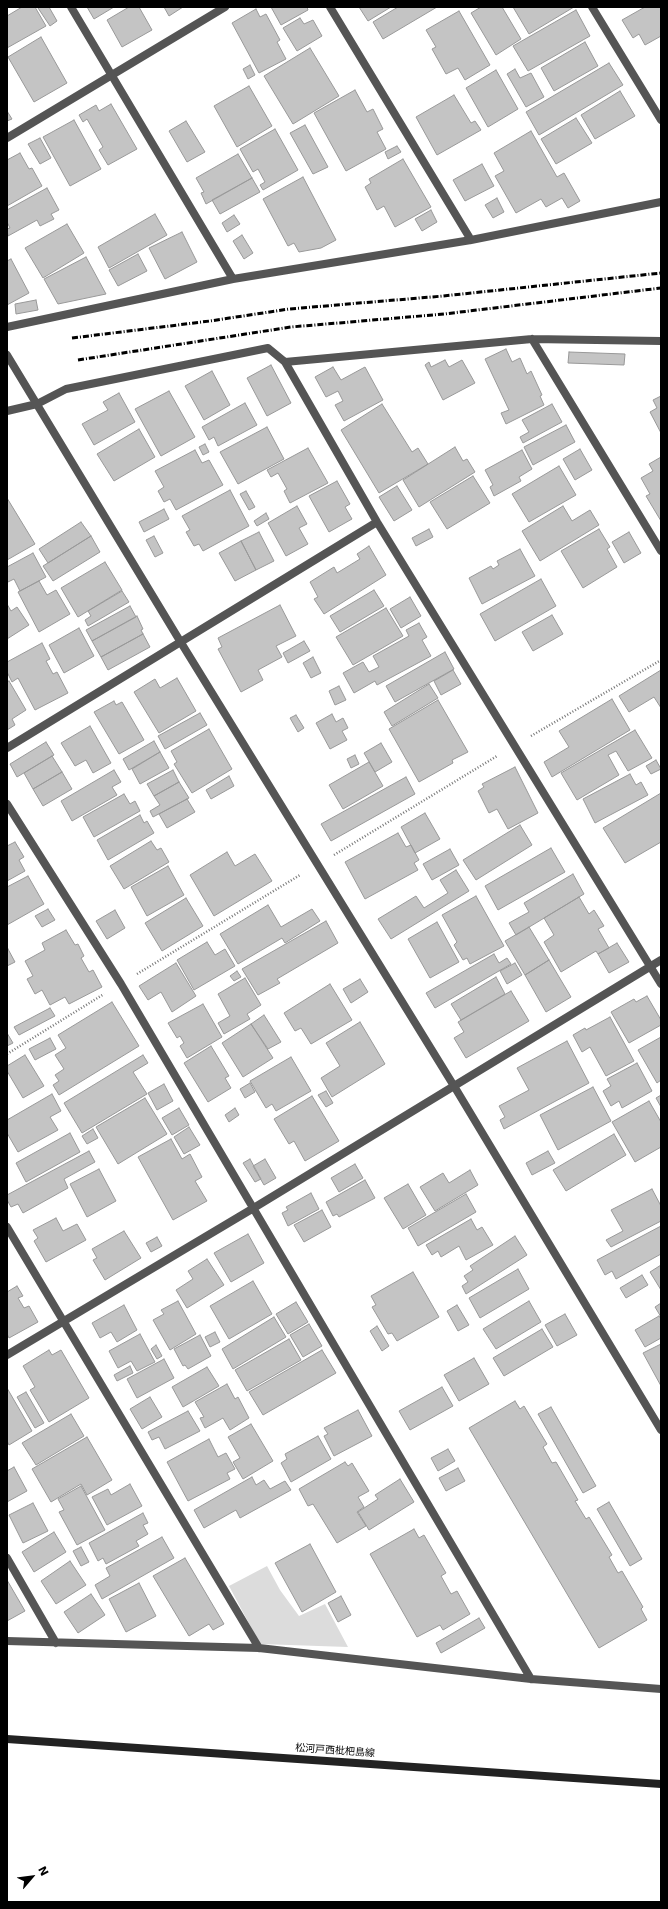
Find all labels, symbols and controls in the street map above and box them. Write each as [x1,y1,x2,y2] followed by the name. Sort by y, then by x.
[295,1742,375,1760] street label: 松河戸西枇杷島線
[12,1857,52,1897] north arrow
[35,1864,51,1878] text: N

